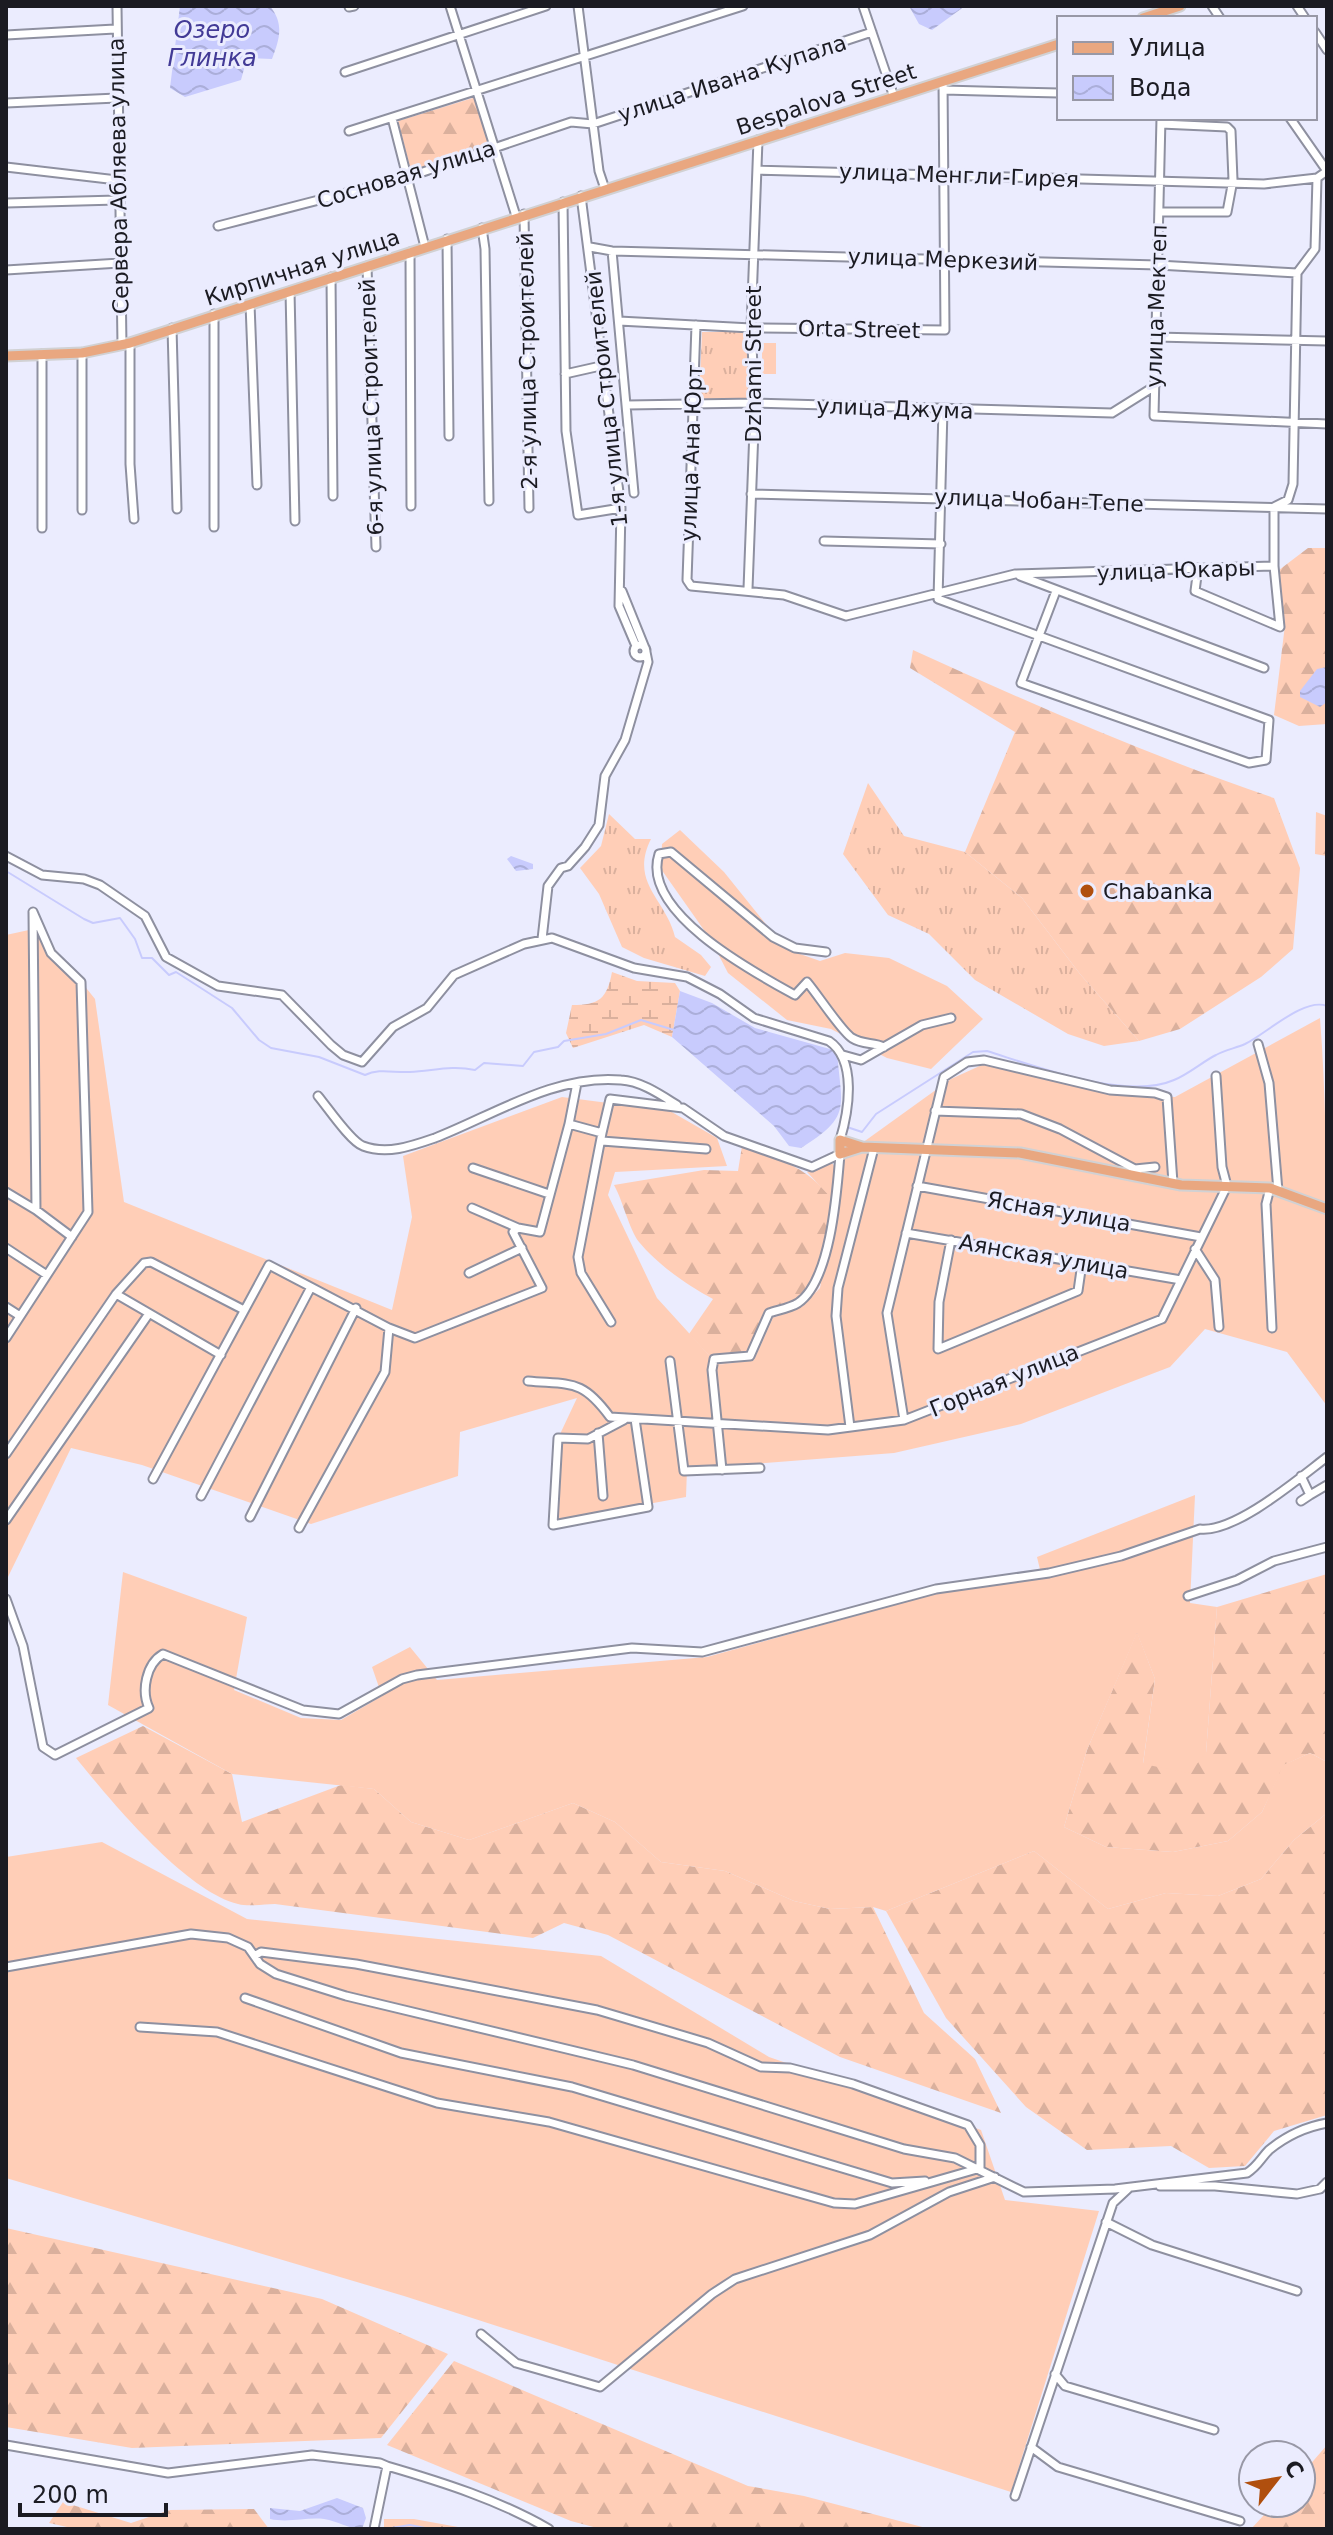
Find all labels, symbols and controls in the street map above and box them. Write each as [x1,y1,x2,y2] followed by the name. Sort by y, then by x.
[167,16,257,72] water label: Озеро Глинка
[1057,16,1317,120] legend
[615,30,849,127] street label: улица Ивана Купала
[1129,34,1206,62] text: Улица
[104,38,133,314] street label: Сервера Абляева улица
[733,59,920,140] street label: Bespalova Street
[1129,74,1191,102] text: Вода
[314,135,498,214] street label: Сосновая улица
[839,159,1079,192] street label: улица Менгли-Гирея
[202,224,403,311] street label: Кирпичная улица
[1141,224,1172,388] street label: улица Мектеп
[513,232,542,490] street label: 2-я улица Строителей
[847,244,1039,275] street label: улица Меркезий
[581,270,632,528] street label: 1-я улица Строителей
[355,278,388,536] street label: 6-я улица Строителей
[741,285,766,443] street label: Dzhami Street
[798,316,921,343] street label: Orta Street
[676,364,707,542] street label: улица Ана Юрт
[816,393,974,424] street label: улица Джума
[934,484,1144,517] street label: улица Чобан-Тепе
[1096,555,1256,586] street label: улица Юкары
[1103,879,1213,904] place label: Chabanka
[1078,882,1096,900] marker: Chabanka
[985,1187,1133,1236] street label: Ясная улица
[957,1229,1131,1284] street label: Аянская улица
[926,1339,1082,1422] street label: Горная улица
[1237,2439,1317,2519] north arrow
[1279,2456,1309,2482] text: С
[20,2467,166,2517] scale bar
[32,2481,109,2509] text: 200 m

